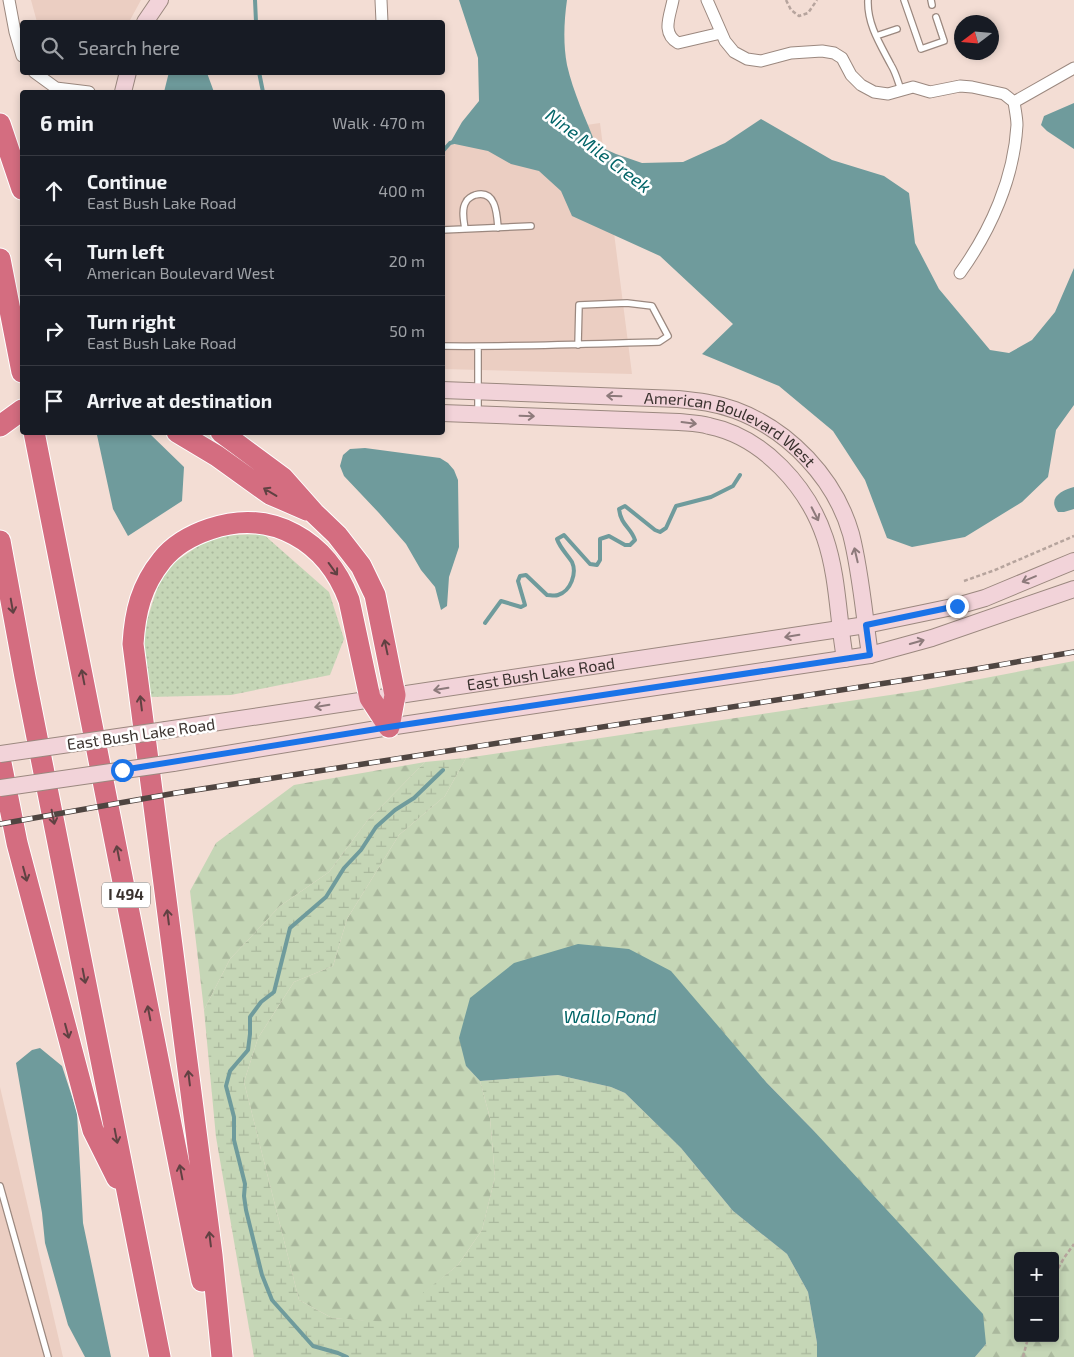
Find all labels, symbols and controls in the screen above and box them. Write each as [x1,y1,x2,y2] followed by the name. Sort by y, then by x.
[954,15,999,60] north arrow
[20,20,445,75] search box
[38,34,66,62] icon: search
[78,36,180,59] text: Search here
[542,103,656,197] water label: Nine Mile Creek
[40,110,94,135] text: 6 min
[332,113,425,132] text: Walk · 470 m
[87,170,167,193] text: Continue
[40,177,68,205] icon: ahead
[378,181,425,200] text: 400 m
[87,193,237,212] text: East Bush Lake Road
[87,240,164,263] text: Turn left
[40,247,68,275] icon: left
[389,251,425,270] text: 20 m
[87,263,275,282] text: American Boulevard West
[87,310,175,333] text: Turn right
[40,317,68,345] icon: right
[389,321,425,340] text: 50 m
[87,333,237,352] text: East Bush Lake Road
[40,387,68,415] icon: arrive
[644,388,820,470] street label: American Boulevard West
[87,389,272,412] text: Arrive at destination
[606,392,622,401] one-way arrow
[518,411,534,421] one-way arrow
[681,418,697,428] one-way arrow
[264,487,278,497] one-way arrow
[810,506,820,521] one-way arrow
[850,548,860,564] one-way arrow
[328,561,338,575] one-way arrow
[1022,575,1037,585] one-way arrow
[946,595,969,618] route end
[8,597,17,613] one-way arrow
[784,631,800,641] one-way arrow
[908,637,924,646] one-way arrow
[381,639,390,655] one-way arrow
[465,653,616,694] street label: East Bush Lake Road
[78,669,87,685] one-way arrow
[433,685,449,695] one-way arrow
[136,696,146,712] one-way arrow
[314,702,330,712] one-way arrow
[66,714,216,753] street label: East Bush Lake Road
[111,759,134,782] route start
[48,809,58,825] one-way arrow
[112,846,122,862] one-way arrow
[21,866,31,882] one-way arrow
[102,882,150,908] road number: I 494
[163,909,173,925] one-way arrow
[80,968,89,984] one-way arrow
[144,1005,154,1021] one-way arrow
[563,1005,657,1027] water label: Wallo Pond
[63,1023,72,1039] one-way arrow
[184,1070,194,1086] one-way arrow
[111,1127,121,1143] one-way arrow
[176,1165,185,1181] one-way arrow
[205,1231,215,1247] one-way arrow
[1014,1252,1059,1342] map controls
[1014,1252,1059,1297] button: +
[1014,1297,1059,1342] button: −

